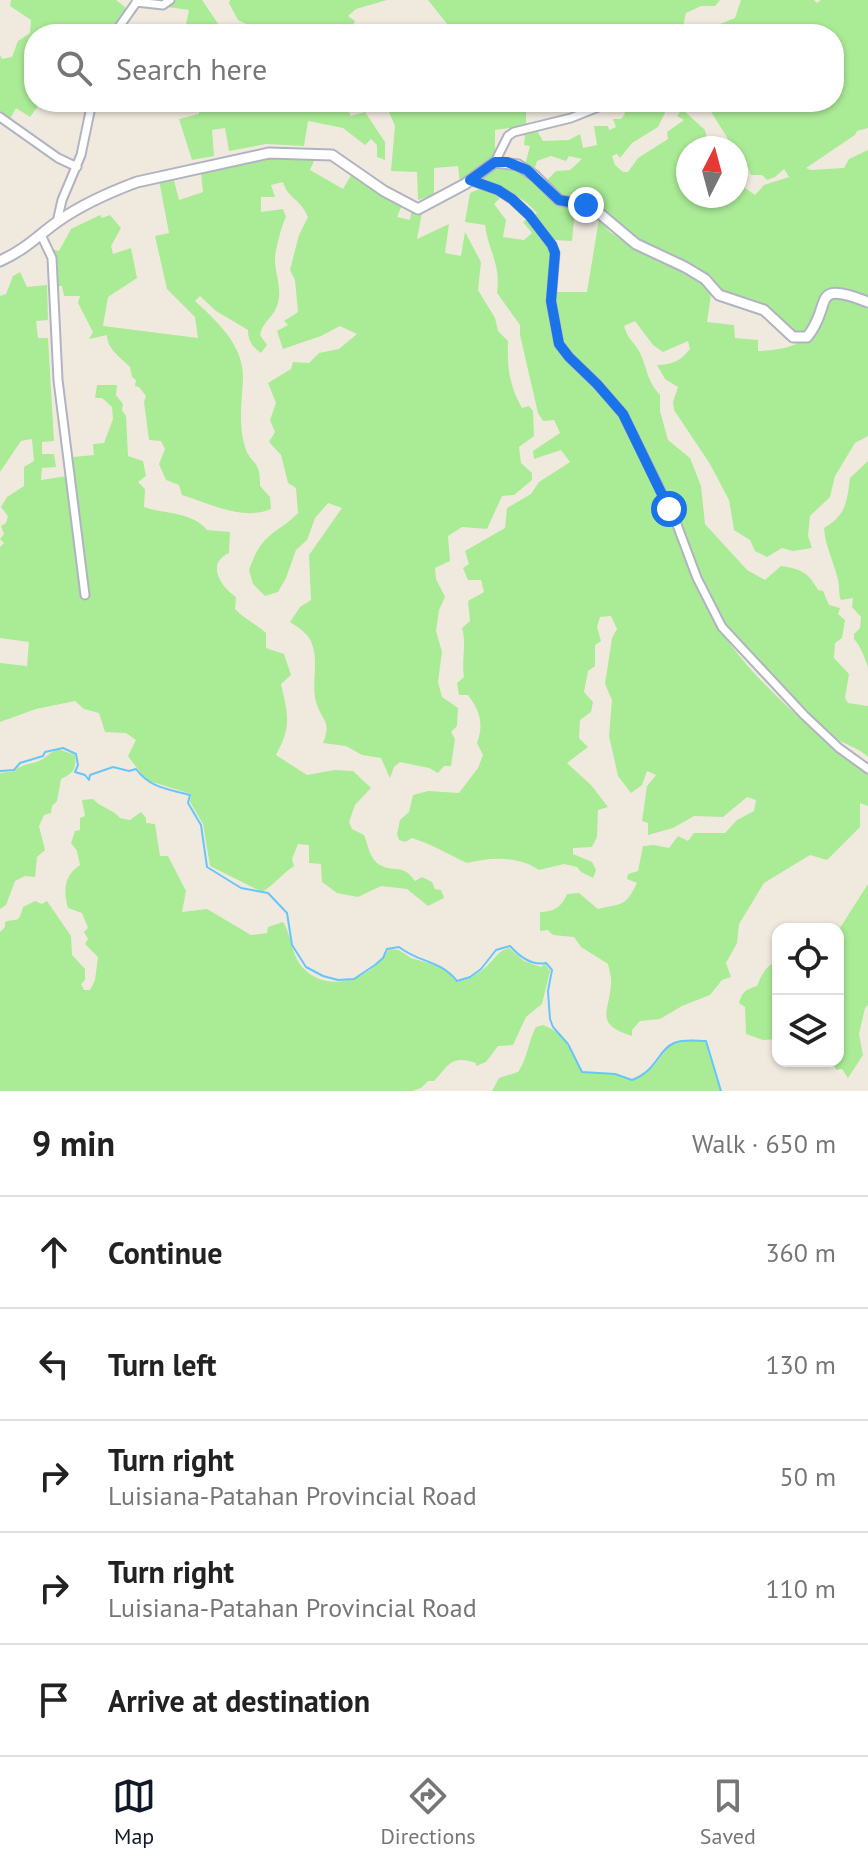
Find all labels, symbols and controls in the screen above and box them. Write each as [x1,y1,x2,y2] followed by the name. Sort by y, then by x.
[24,24,844,112] search box
[52,46,96,90] icon: search
[116,49,267,88] text: Search here
[676,136,748,208] north arrow
[568,187,604,223] route end
[651,491,687,527] route start
[772,923,844,1067] map controls
[772,923,844,995] button: locate
[772,995,844,1067] button: layers
[32,1121,115,1165] text: 9 min
[692,1127,836,1160] text: Walk · 650 m
[32,1230,76,1274] icon: ahead
[108,1233,222,1272] text: Continue
[765,1236,836,1269] text: 360 m
[32,1342,76,1386] icon: left
[108,1345,216,1384] text: Turn left
[765,1348,836,1381] text: 130 m
[108,1440,234,1479] text: Turn right
[32,1454,76,1498] icon: right
[780,1460,836,1493] text: 50 m
[108,1479,477,1512] text: Luisiana-Patahan Provincial Road
[108,1552,234,1591] text: Turn right
[32,1566,76,1610] icon: right
[765,1572,836,1605] text: 110 m
[108,1591,477,1624] text: Luisiana-Patahan Provincial Road
[32,1678,76,1722] icon: arrive
[108,1681,370,1720] text: Arrive at destination
[112,1774,156,1850] tab: Map
[380,1774,476,1850] tab: Directions
[700,1774,756,1850] tab: Saved

